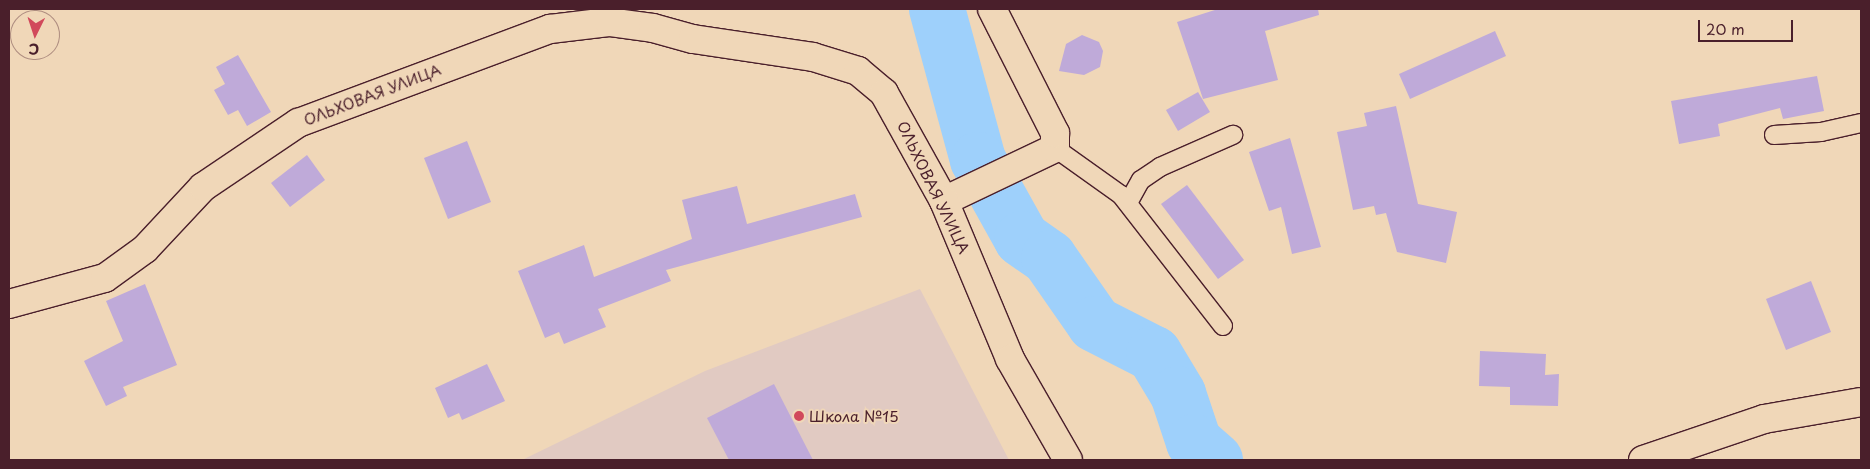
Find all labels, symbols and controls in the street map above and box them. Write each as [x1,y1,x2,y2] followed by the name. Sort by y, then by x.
[10,10,60,60] north arrow
[1700,10,1795,42] scale bar
[1706,17,1745,40] text: 20 m
[28,39,40,60] text: С
[301,60,443,128] street label: ОЛЬХОВАЯ УЛИЦА
[894,118,974,256] street label: ОЛЬХОВАЯ УЛИЦА
[809,407,899,425] place label: Школа №15
[793,410,805,422] marker: Школа №15

